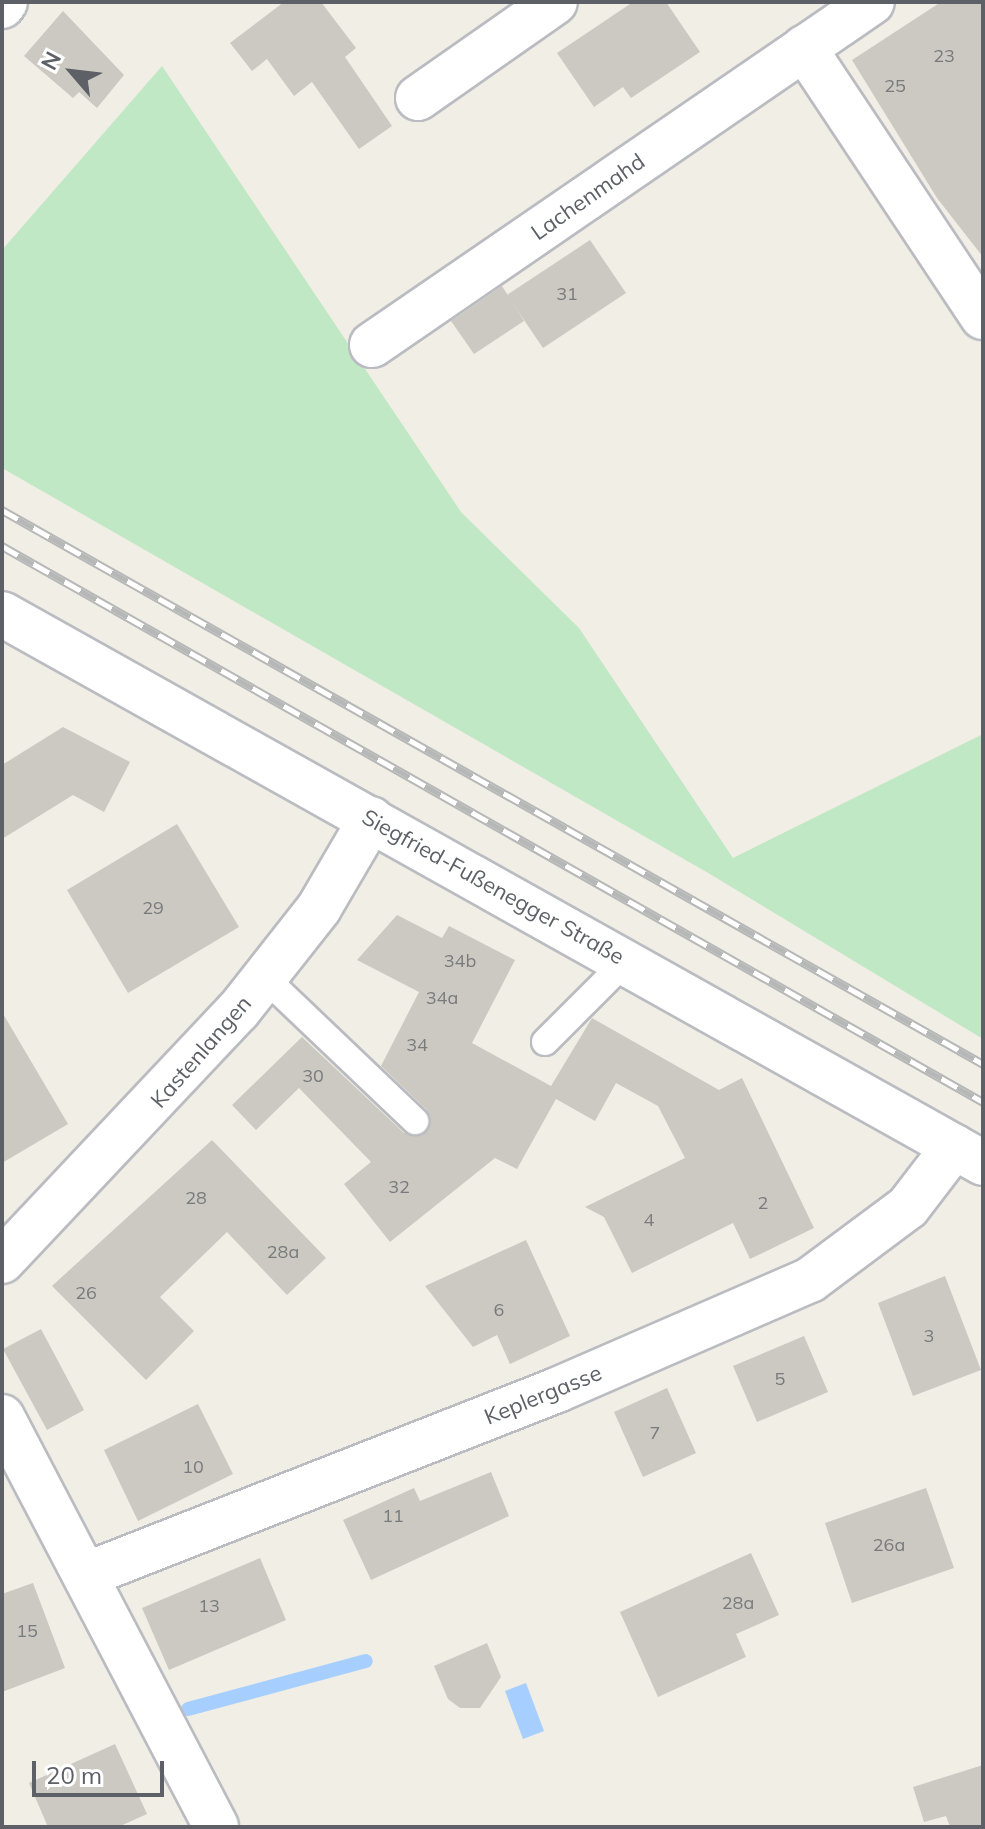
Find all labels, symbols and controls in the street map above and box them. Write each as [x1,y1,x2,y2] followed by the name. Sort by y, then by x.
[32,32,112,112] north arrow
[933,45,955,67] house number: 23
[35,47,67,75] text: N
[884,75,906,97] house number: 25
[526,148,650,246] street label: Lachenmahd
[556,283,578,305] house number: 31
[357,804,629,970] street label: Siegfried-Fußenegger Straße
[142,897,164,919] house number: 29
[444,950,476,972] house number: 34b
[426,987,458,1009] house number: 34a
[145,991,257,1113] street label: Kastenlangen
[406,1034,428,1056] house number: 34
[302,1065,324,1087] house number: 30
[388,1176,410,1198] house number: 32
[185,1187,207,1209] house number: 28
[758,1192,768,1214] house number: 2
[644,1209,654,1231] house number: 4
[267,1241,299,1263] house number: 28a
[75,1282,97,1304] house number: 26
[494,1299,504,1321] house number: 6
[924,1325,934,1347] house number: 3
[480,1360,606,1430] street label: Keplergasse
[775,1368,785,1390] house number: 5
[650,1422,660,1444] house number: 7
[182,1456,204,1478] house number: 10
[382,1505,404,1527] house number: 11
[873,1534,905,1556] house number: 26a
[722,1592,754,1614] house number: 28a
[198,1595,220,1617] house number: 13
[16,1620,38,1642] house number: 15
[36,1745,168,1795] scale bar
[46,1760,102,1790] text: 20 m

